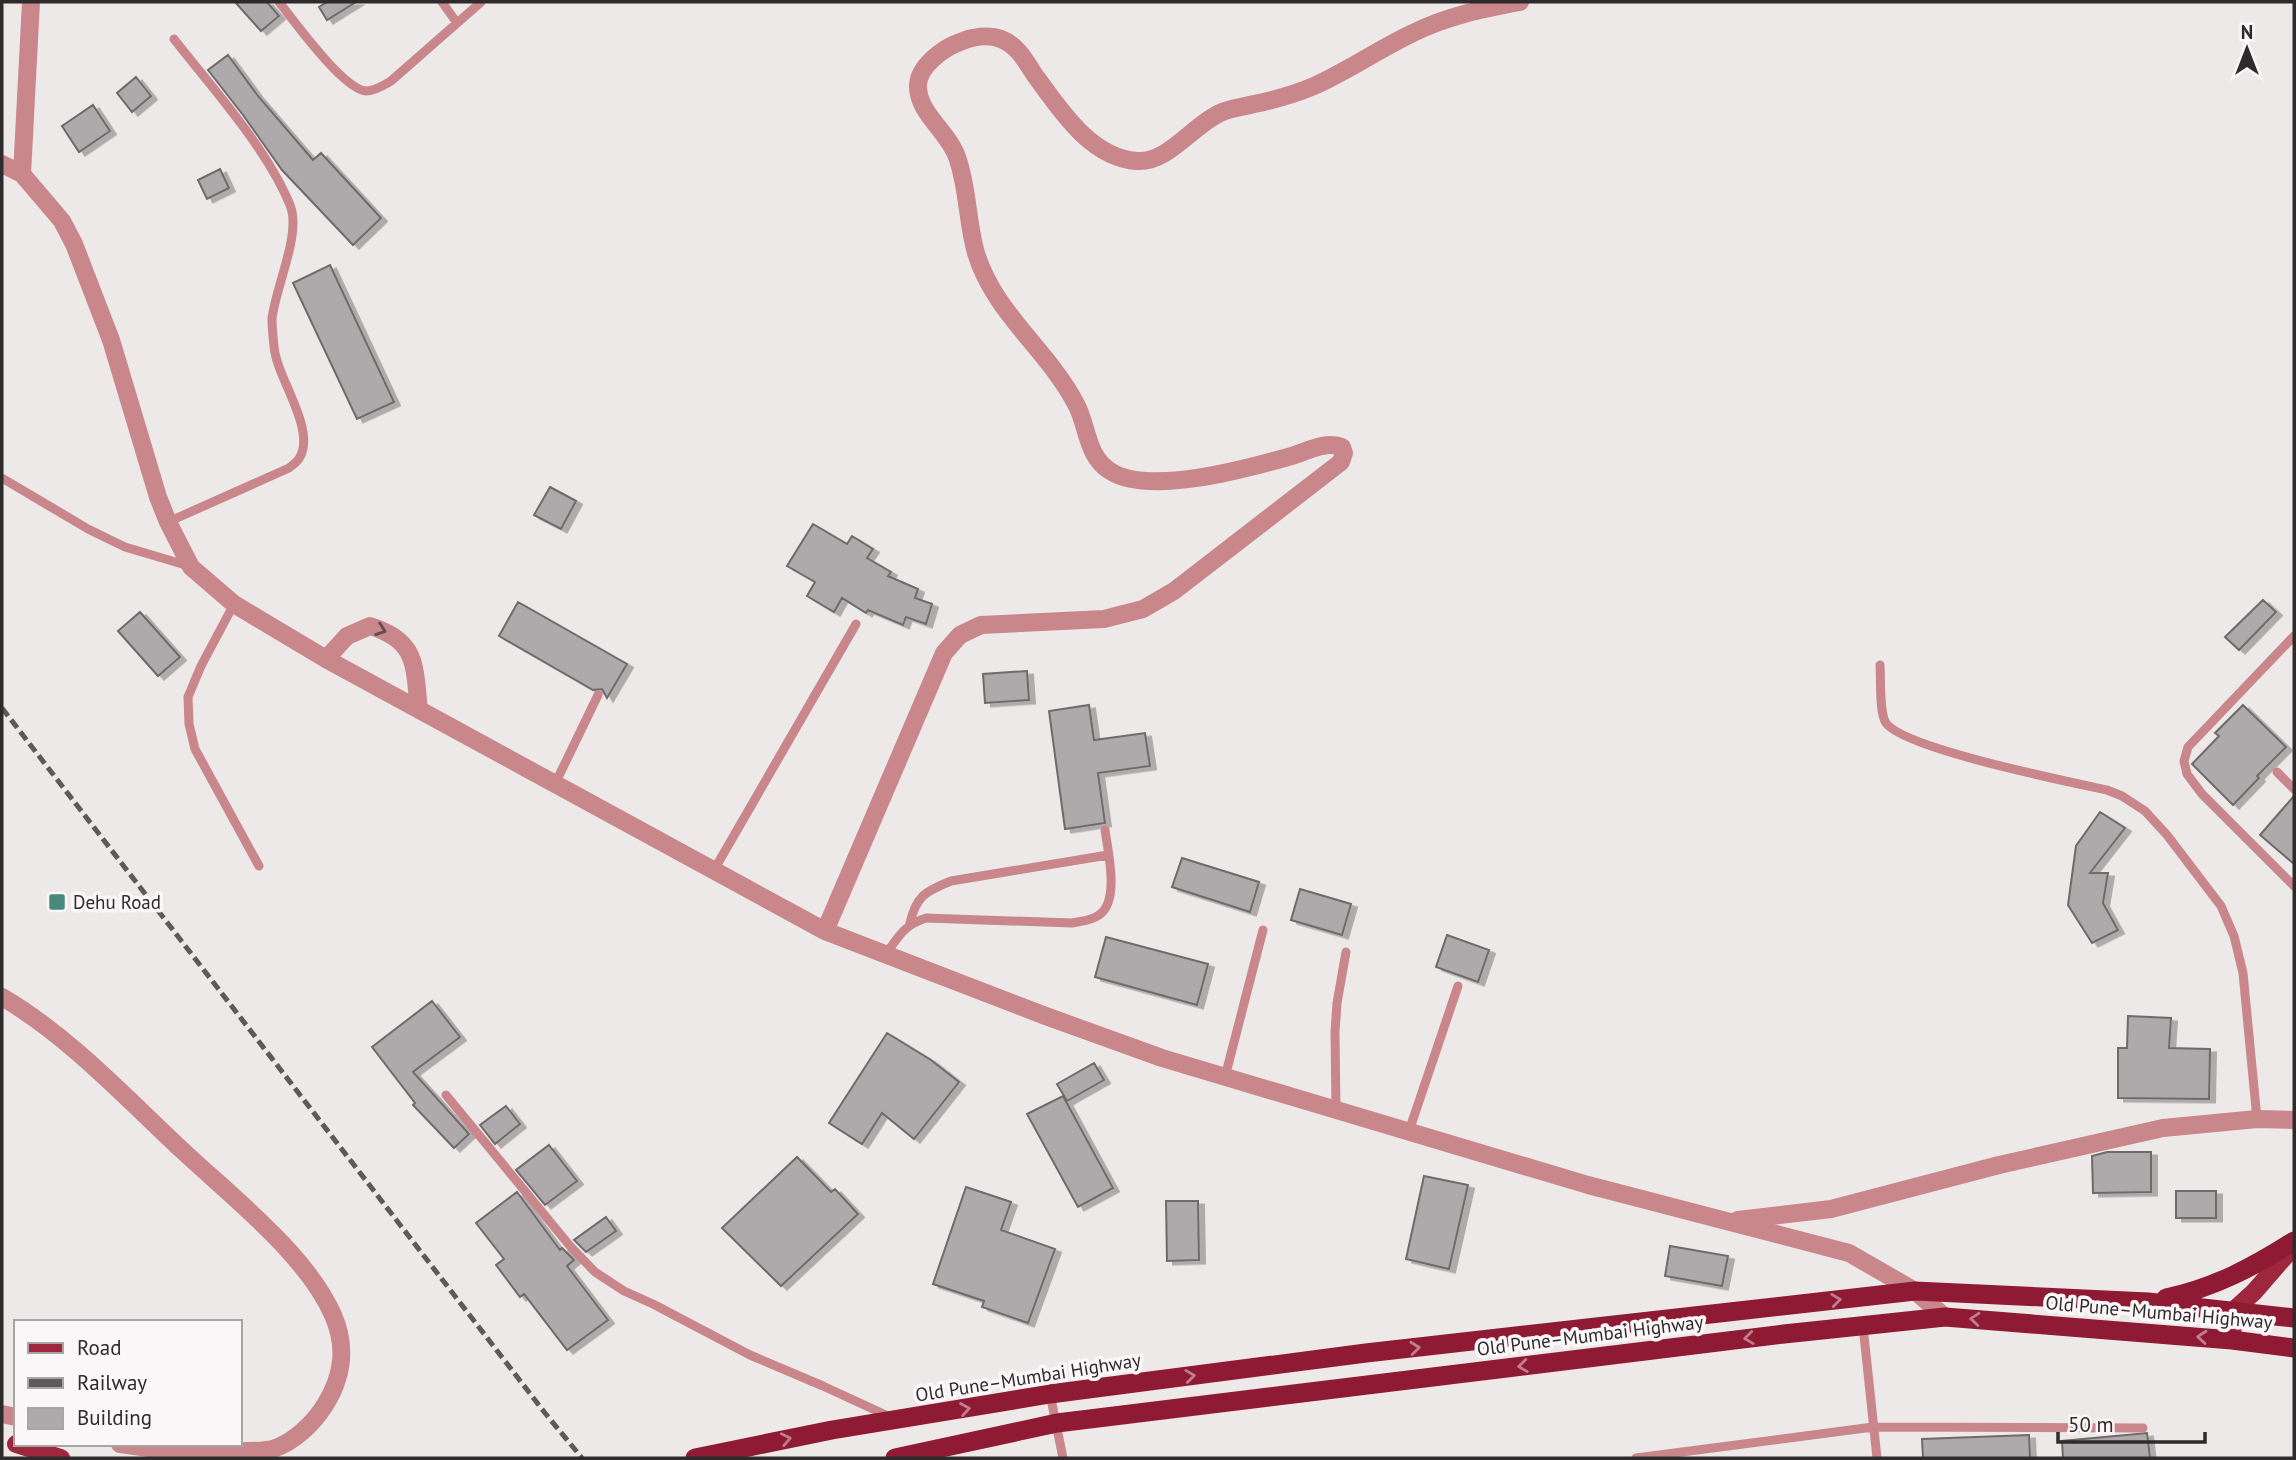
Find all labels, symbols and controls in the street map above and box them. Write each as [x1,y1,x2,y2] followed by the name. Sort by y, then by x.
[2212,14,2282,84] north arrow
[2241,20,2253,44] text: N
[374,622,386,636] one-way arrow
[73,890,161,914] place label: Dehu Road
[47,892,67,912] marker: Dehu Road
[2044,1290,2274,1334] street label: Old Pune–Mumbai Highway
[1830,1293,1842,1308] one-way arrow
[1475,1309,1705,1361] street label: Old Pune–Mumbai Highway
[1970,1312,1981,1327] one-way arrow
[14,1320,242,1446] legend
[2196,1330,2208,1345] one-way arrow
[1743,1331,1755,1346] one-way arrow
[77,1334,121,1361] text: Road
[1410,1340,1421,1355] one-way arrow
[914,1347,1143,1407] street label: Old Pune–Mumbai Highway
[1517,1358,1529,1373] one-way arrow
[77,1369,147,1396] text: Railway
[1184,1369,1196,1384] one-way arrow
[2058,1400,2205,1444] scale bar
[959,1402,970,1417] one-way arrow
[77,1404,152,1431] text: Building
[2068,1411,2114,1438] text: 50 m
[780,1433,792,1448] one-way arrow

